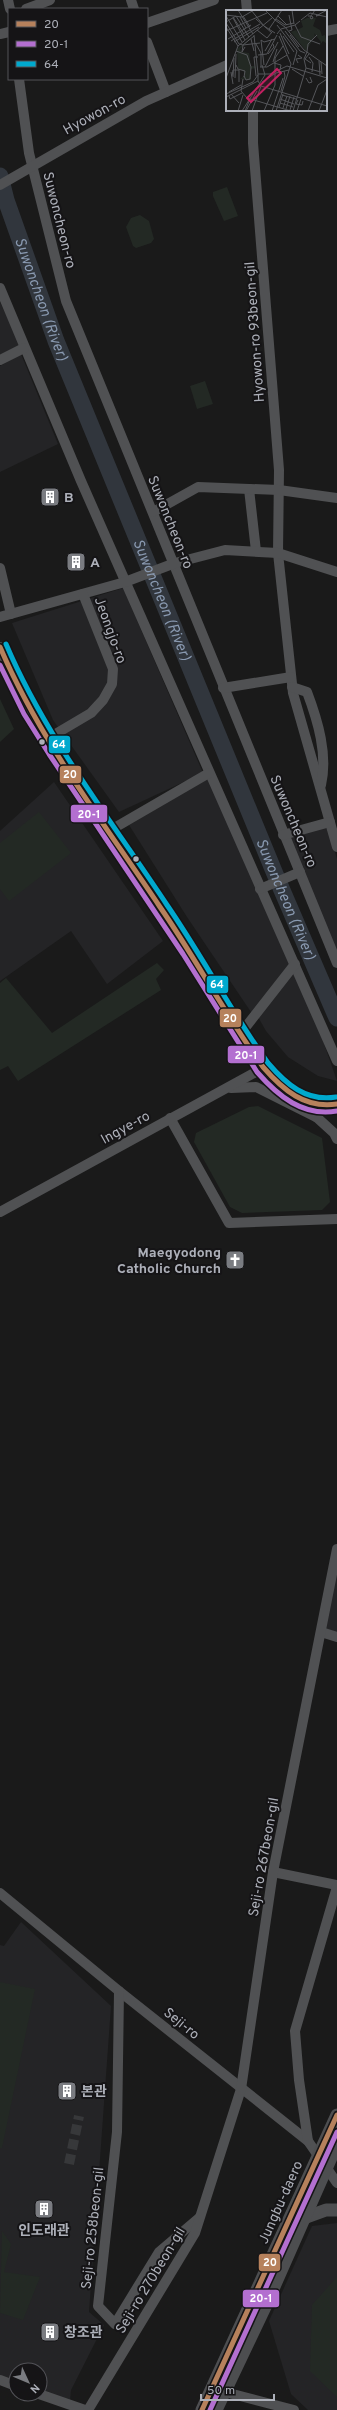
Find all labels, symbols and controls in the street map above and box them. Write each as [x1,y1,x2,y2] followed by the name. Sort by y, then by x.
[8,8,148,80] legend
[226,10,327,111] inset map
[44,17,59,33] text: 20
[44,37,68,53] text: 20-1
[44,57,59,73] text: 64
[61,91,129,139] street label: Hyowon-ro
[38,170,79,271] street label: Suwoncheon-ro
[9,235,71,364] water label: Suwoncheon (River)
[242,261,269,403] street label: Hyowon-ro 93beon-gil
[143,474,196,572] street label: Suwoncheon-ro
[39,486,61,508] building icon: B
[64,490,74,507] place label: B
[127,536,194,664] water label: Suwoncheon (River)
[65,551,87,573] building icon: A
[90,555,100,572] place label: A
[90,595,130,666] street label: Jeongjo-ro
[48,735,71,754] line badge: 64
[37,737,47,747] unlabelled marker
[52,738,66,752] text: 64
[59,765,82,784] line badge: 20
[63,768,77,782] text: 20
[265,773,320,871] street label: Suwoncheon-ro
[70,804,108,823] line badge: 20-1
[78,808,100,822] text: 20-1
[251,836,319,963] water label: Suwoncheon (River)
[131,854,141,864] unlabelled marker
[206,975,229,994] line badge: 64
[210,978,224,992] text: 64
[219,1008,242,1028] line badge: 20
[223,1012,237,1026] text: 20
[227,1045,265,1064] line badge: 20-1
[235,1049,257,1063] text: 20-1
[98,1108,153,1149] street label: Ingye-ro
[117,1245,221,1278] place label: Maegyodong Catholic Church
[224,1249,246,1271] church icon: Maegyodong Catholic Church
[246,1796,283,1918] street label: Seji-ro 267beon-gil
[160,2005,203,2044] street label: Seji-ro
[56,2080,78,2102] building icon: 본관
[81,2084,107,2101] place label: 본관
[255,2158,307,2247] street label: Jungbu-daero
[79,2166,108,2290] street label: Seji-ro 258beon-gil
[33,2198,55,2220] building icon: 인도래관
[18,2223,70,2240] place label: 인도래관
[113,2224,190,2337] street label: Seji-ro 270beon-gil
[258,2253,281,2272] line badge: 20
[263,2256,277,2270] text: 20
[242,2289,280,2308] line badge: 20-1
[250,2292,272,2306] text: 20-1
[39,2321,61,2343] building icon: 창조관
[64,2325,103,2342] place label: 창조관
[8,2362,48,2402] north arrow
[201,2376,274,2402] scale bar
[27,2381,42,2396] text: N
[207,2383,235,2399] text: 50 m

